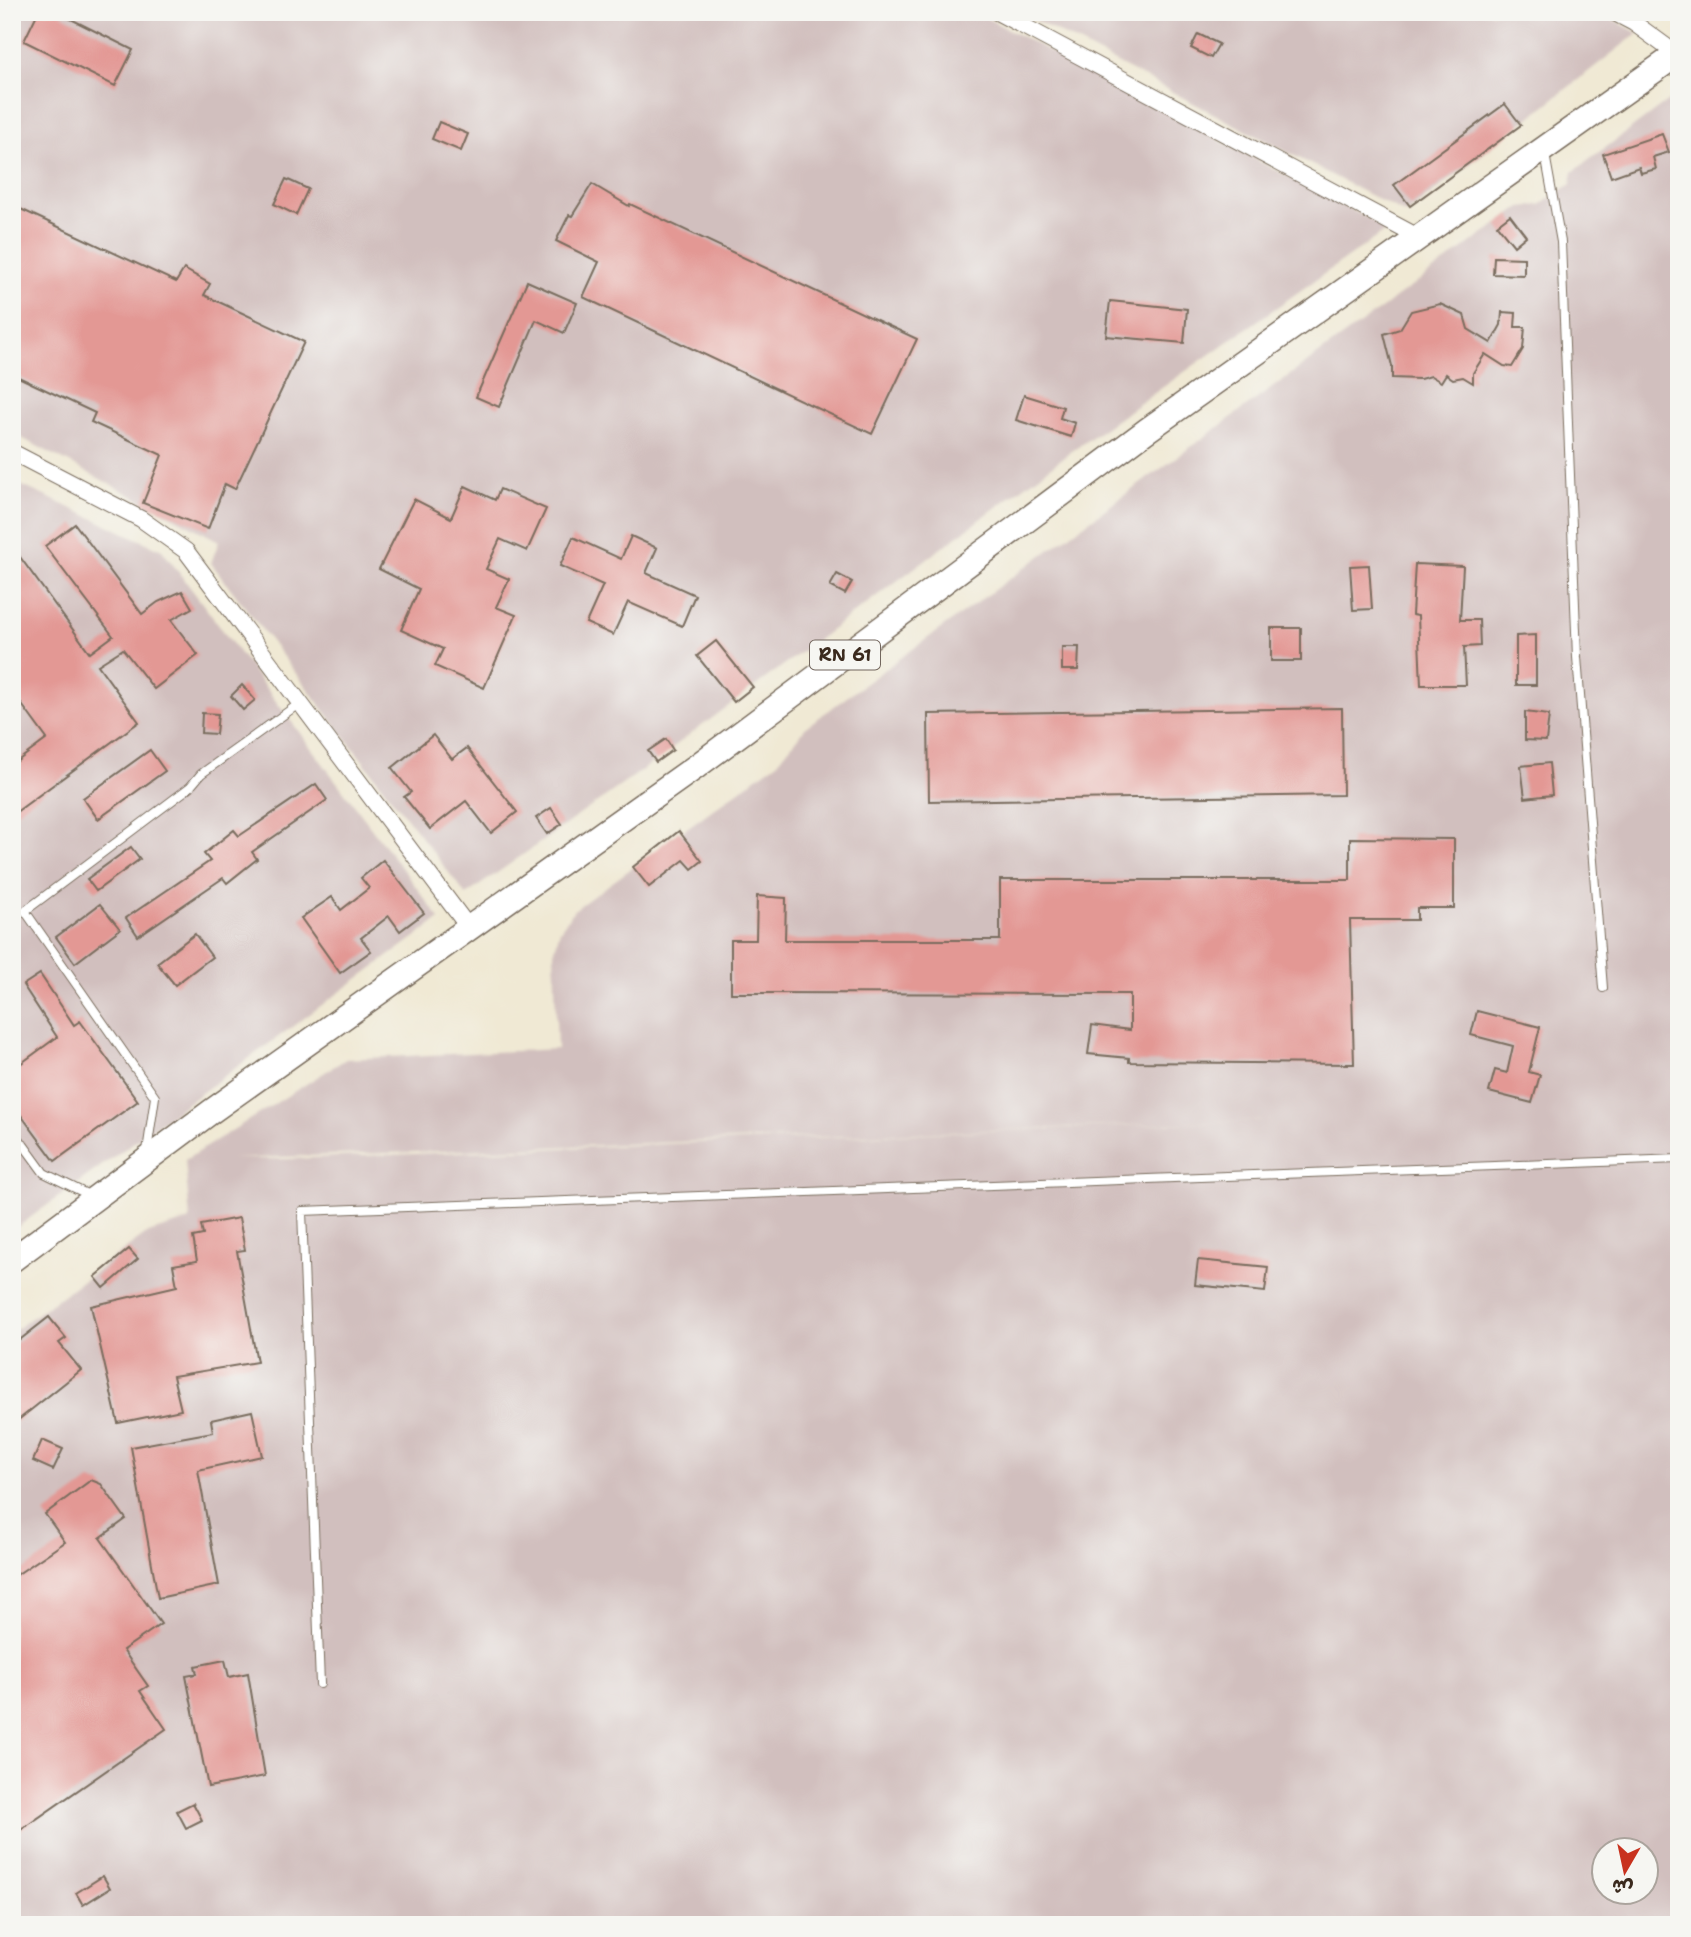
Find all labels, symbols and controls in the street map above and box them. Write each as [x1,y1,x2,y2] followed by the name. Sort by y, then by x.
[810,640,880,670] road number: RN 61
[1590,1836,1660,1906] north arrow
[1610,1873,1635,1901] text: ش

